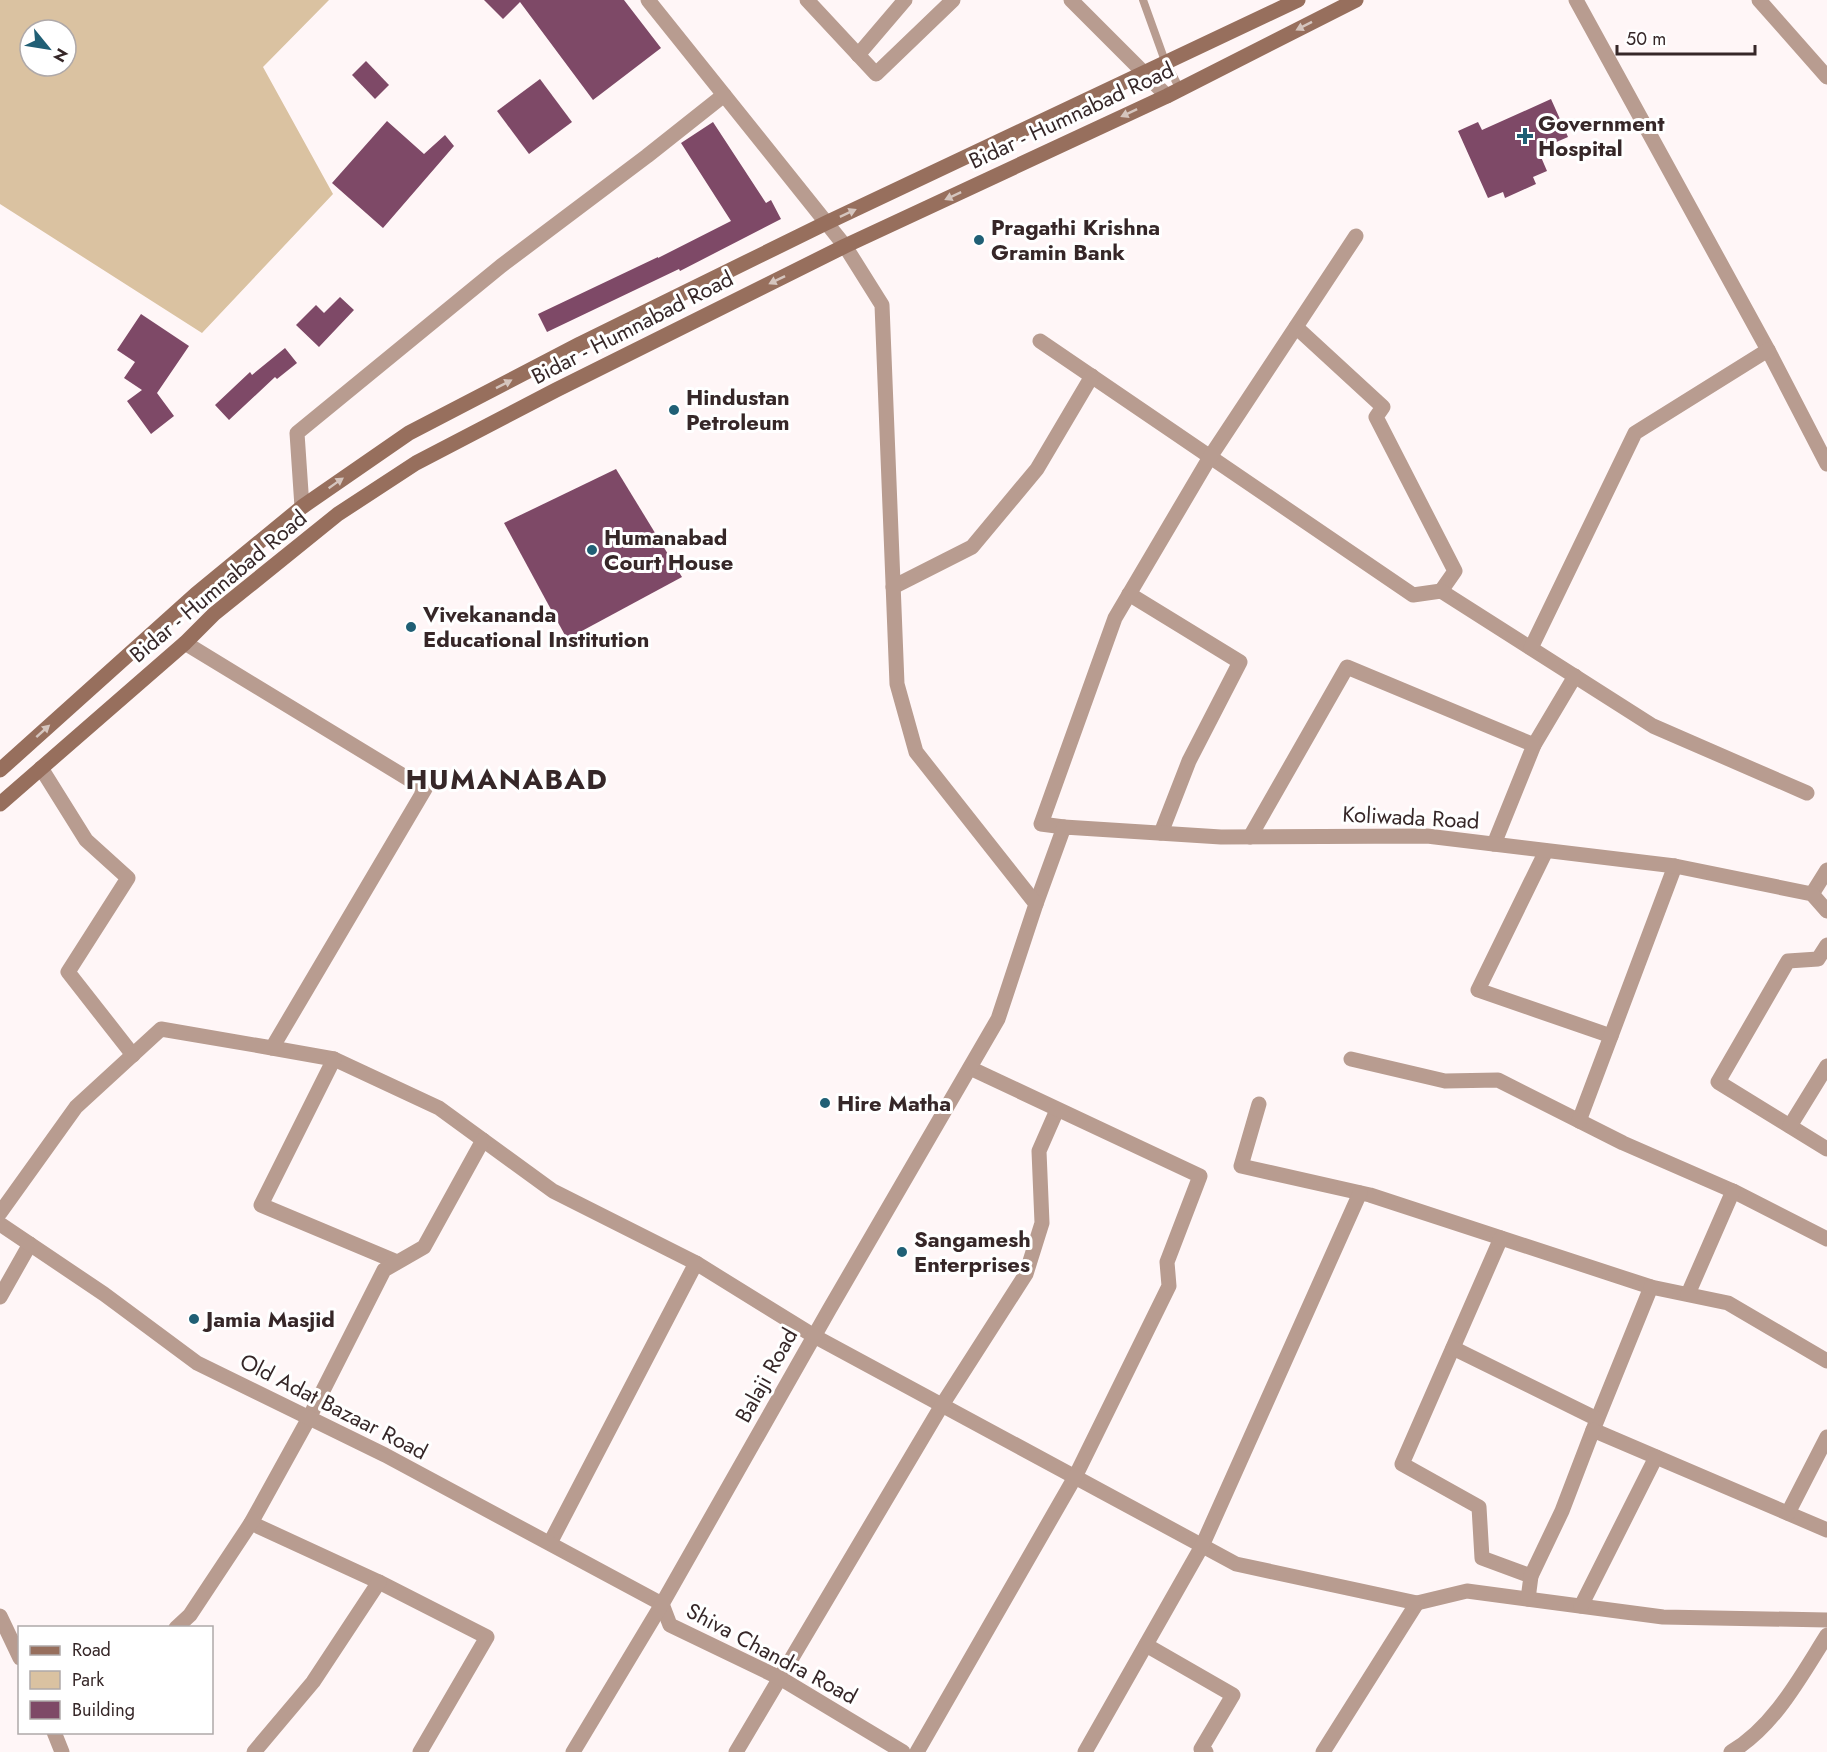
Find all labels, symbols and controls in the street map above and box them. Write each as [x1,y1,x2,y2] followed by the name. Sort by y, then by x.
[18,18,78,78] north arrow
[1617,18,1755,56] scale bar
[1295,21,1313,31] one-way arrow
[1626,26,1666,52] text: 50 m
[47,44,74,67] text: N
[963,53,1179,177] street label: Bidar - Humnabad Road
[1538,107,1664,164] place label: Government Hospital
[1121,109,1138,118] one-way arrow
[1516,127,1534,145] marker: Government Hospital
[944,191,961,200] one-way arrow
[839,209,856,218] one-way arrow
[991,211,1160,268] place label: Pragathi Krishna Gramin Bank
[972,233,986,247] marker: Pragathi Krishna Gramin Bank
[525,262,739,392] street label: Bidar - Humnabad Road
[768,275,785,284] one-way arrow
[495,379,512,389] one-way arrow
[686,381,790,438] place label: Hindustan Petroleum
[667,403,681,417] marker: Hindustan Petroleum
[328,477,344,489] one-way arrow
[122,502,314,670] street label: Bidar - Humnabad Road
[604,521,733,578] place label: Humanabad Court House
[585,543,599,557] marker: Humanabad Court House
[422,598,649,655] place label: Vivekananda Educational Institution
[404,620,418,634] marker: Vivekananda Educational Institution
[36,724,51,738] one-way arrow
[406,759,608,800] district label: HUMANABAD
[1342,797,1480,837] street label: Koliwada Road
[837,1087,951,1119] place label: Hire Matha
[818,1096,832,1110] marker: Hire Matha
[914,1223,1031,1280] place label: Sangamesh Enterprises
[895,1245,909,1259] marker: Sangamesh Enterprises
[202,1303,335,1335] place label: Jamia Masjid
[187,1312,201,1326] marker: Jamia Masjid
[727,1322,805,1428] street label: Balaji Road
[235,1345,433,1467] street label: Old Adat Bazaar Road
[681,1594,863,1712] street label: Shiva Chandra Road
[18,1626,213,1734] legend
[72,1637,111,1663] text: Road
[72,1667,104,1693] text: Park
[72,1697,135,1723] text: Building

